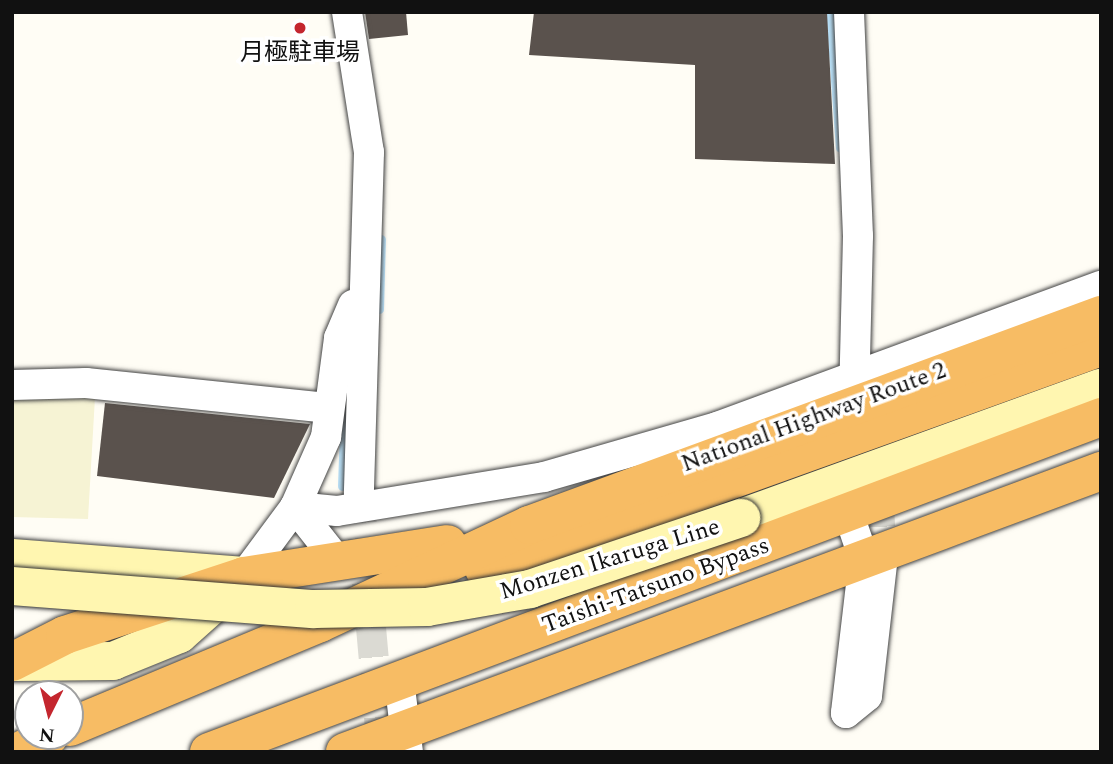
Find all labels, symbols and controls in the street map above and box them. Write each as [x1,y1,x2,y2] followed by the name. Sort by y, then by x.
[292,20,308,36] marker: 月極駐車場
[240,40,360,68] place label: 月極駐車場
[678,357,950,479] street label: National Highway Route 2
[496,513,724,607] street label: Monzen Ikaruga Line
[538,531,774,641] street label: Taishi-Tatsuno Bypass
[14,680,84,750] north arrow
[38,719,56,750] text: N

